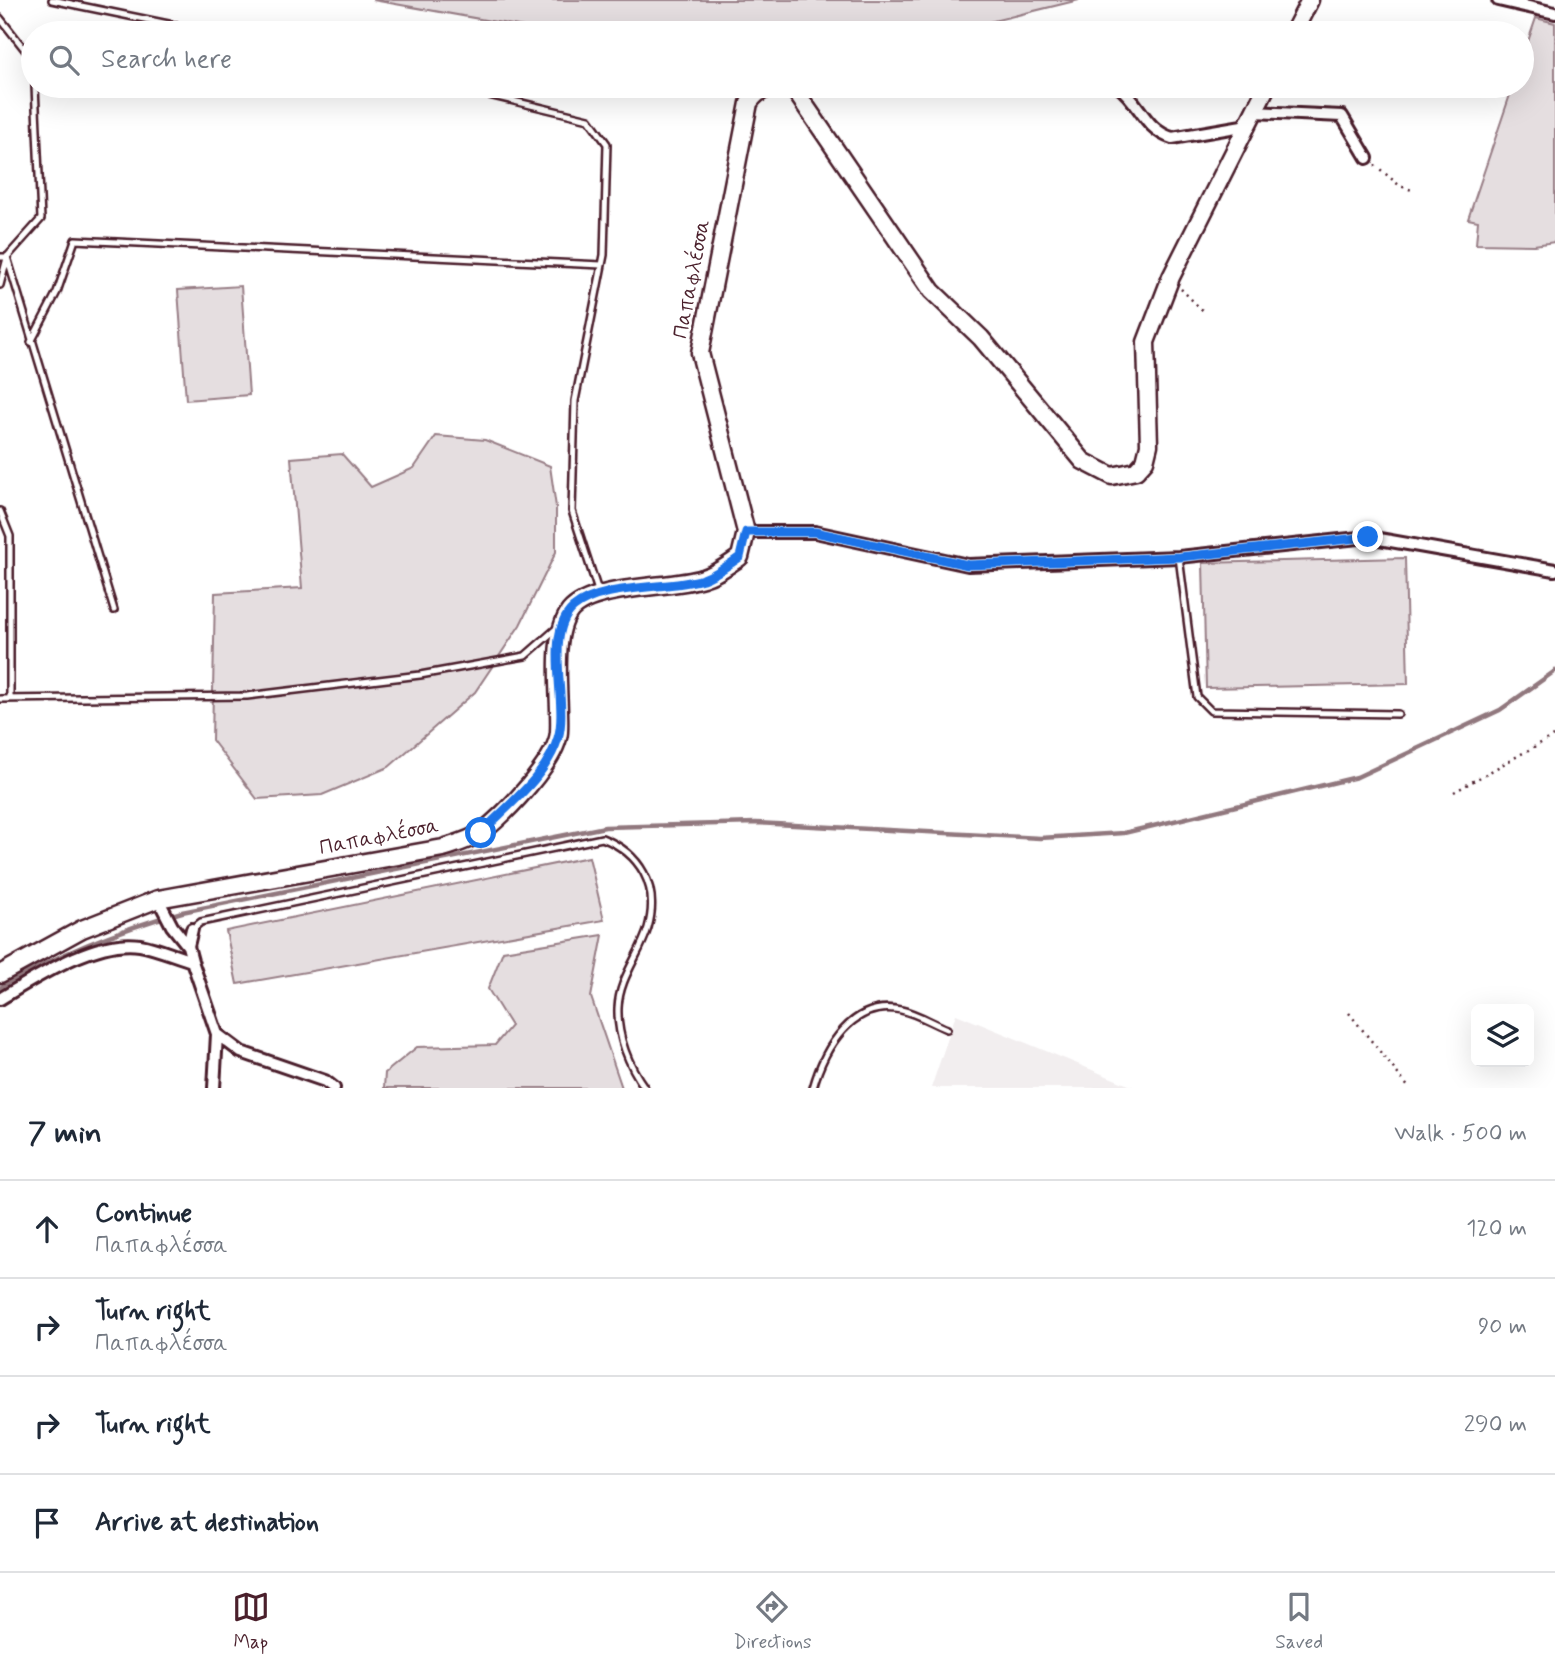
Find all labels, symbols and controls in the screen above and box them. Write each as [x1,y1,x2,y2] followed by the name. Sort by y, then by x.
[21,21,1534,98] search box
[45,41,83,79] icon: search
[101,43,232,77] text: Search here
[666,217,717,341] street label: Παπαφλέσσα
[1352,521,1383,552] route end
[317,811,441,862] street label: Παπαφλέσσα
[465,817,496,848] route start
[1471,1004,1534,1067] map controls
[1471,1004,1534,1067] button: layers
[28,1114,102,1153] text: 7 min
[1394,1119,1527,1149] text: Walk · 500 m
[95,1197,192,1231] text: Continue
[28,1210,66,1248] icon: ahead
[1466,1214,1527,1244] text: 120 m
[95,1231,228,1261] text: Παπαφλέσσα
[95,1295,211,1329] text: Turn right
[28,1308,66,1346] icon: right
[1478,1312,1527,1342] text: 90 m
[95,1329,228,1359] text: Παπαφλέσσα
[28,1406,66,1444] icon: right
[95,1408,211,1442] text: Turn right
[1464,1410,1527,1440] text: 290 m
[28,1504,66,1542] icon: arrive
[95,1506,319,1540] text: Arrive at destination
[232,1588,270,1655] tab: Map
[733,1588,812,1655] tab: Directions
[1275,1588,1323,1655] tab: Saved

